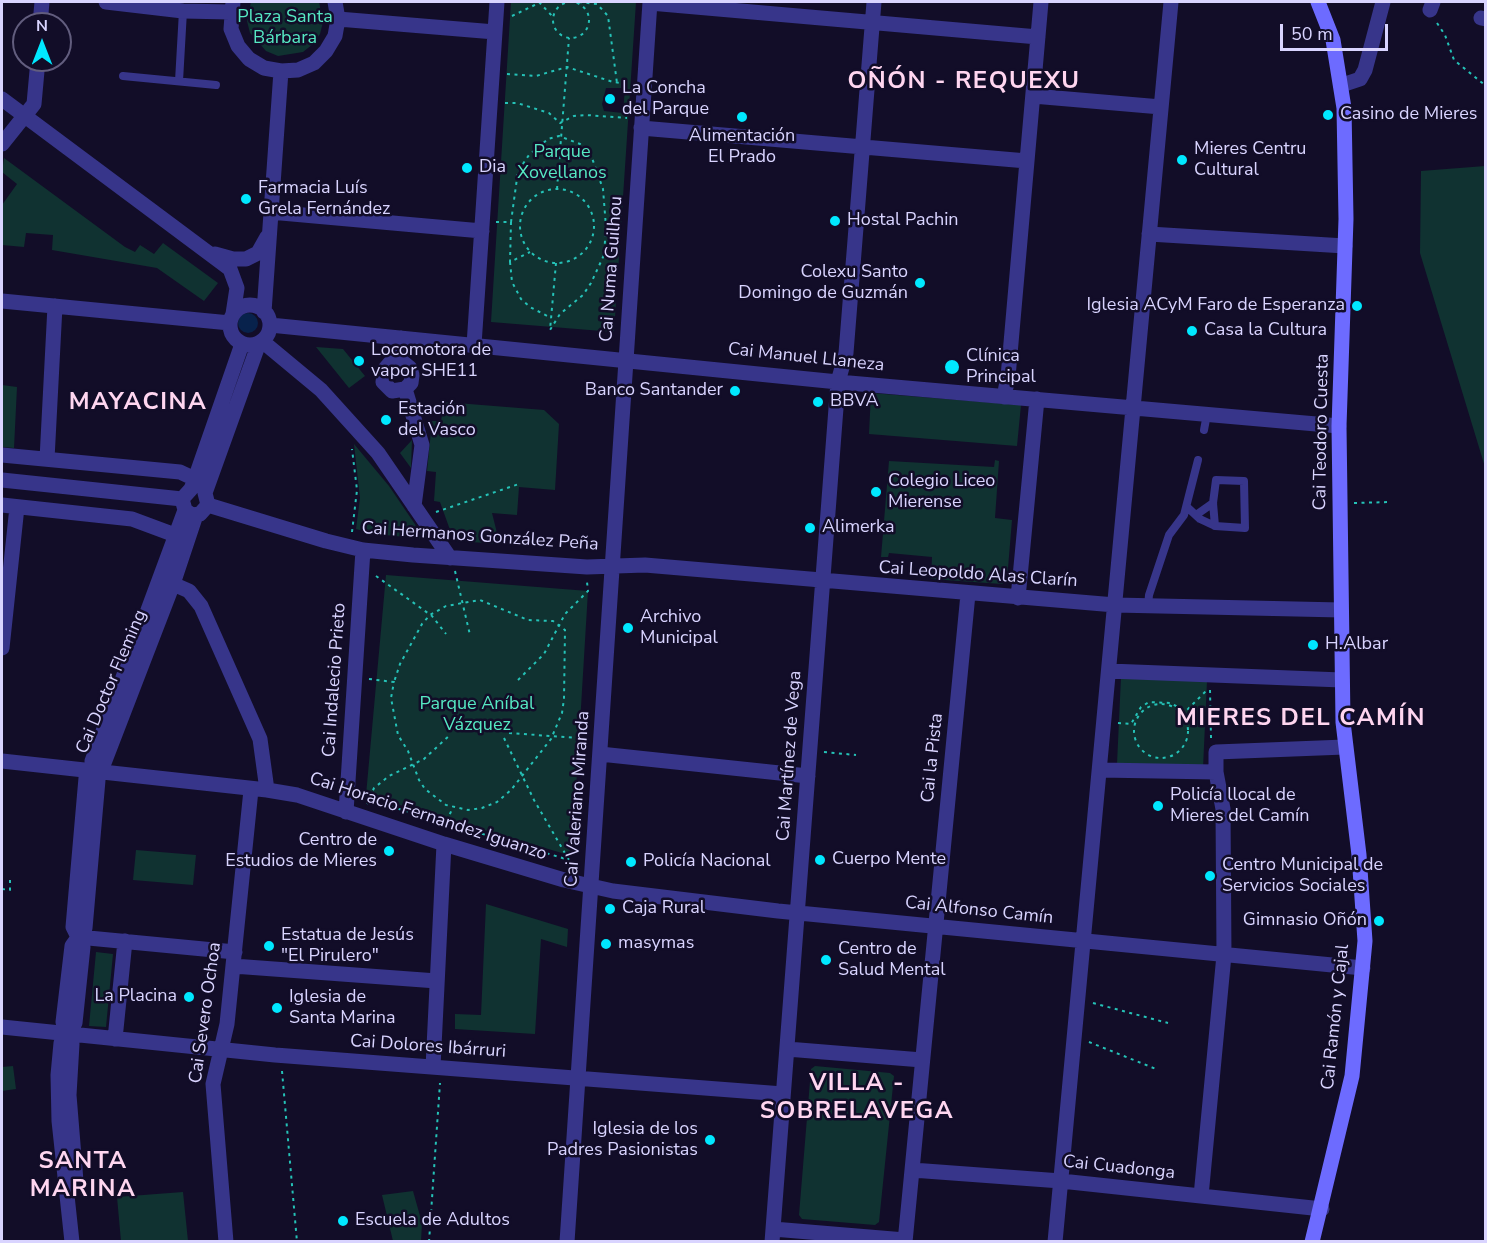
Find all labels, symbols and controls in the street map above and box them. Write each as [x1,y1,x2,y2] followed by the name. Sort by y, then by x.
[237,7,333,50] park label: Plaza Santa Bárbara
[12,12,72,72] north arrow
[1283,12,1391,50] scale bar
[36,15,48,37] text: N
[1291,22,1333,46] text: 50 m
[847,68,1081,96] district label: OÑÓN - REQUEXU
[622,78,709,121] place label: La Concha del Parque
[603,92,617,106] marker: La Concha del Parque
[1340,104,1477,126] place label: Casino de Mieres
[1321,108,1335,122] marker: Casino de Mieres
[735,110,749,124] marker: Alimentación El Prado
[689,126,795,168] place label: Alimentación El Prado
[1194,139,1306,182] place label: Mieres Centru Cultural
[517,142,607,184] park label: Parque Xovellanos
[1175,153,1189,167] marker: Mieres Centru Cultural
[479,157,506,179] place label: Dia
[460,161,474,175] marker: Dia
[258,178,390,220] place label: Farmacia Luís Grela Fernández
[239,192,253,206] marker: Farmacia Luís Grela Fernández
[596,195,628,343] street label: Cai Numa Guilhou
[847,210,959,232] place label: Hostal Pachin
[828,214,842,228] marker: Hostal Pachin
[738,262,908,304] place label: Colexu Santo Domingo de Guzmán
[913,276,927,290] marker: Colexu Santo Domingo de Guzmán
[1086,295,1345,317] place label: Iglesia ACyM Faro de Esperanza
[1350,299,1364,313] marker: Iglesia ACyM Faro de Esperanza
[1204,320,1327,342] place label: Casa la Cultura
[1185,324,1199,338] marker: Casa la Cultura
[727,339,885,377] street label: Cai Manuel Llaneza
[371,340,491,382] place label: Locomotora de vapor SHE11
[966,346,1036,388] place label: Clínica Principal
[1310,353,1334,511] street label: Cai Teodoro Cuesta
[352,354,366,368] marker: Locomotora de vapor SHE11
[943,358,961,376] marker: Clínica Principal
[585,380,723,402] place label: Banco Santander
[728,384,742,398] marker: Banco Santander
[69,389,207,417] district label: MAYACINA
[830,391,879,413] place label: BBVA
[811,395,825,409] marker: BBVA
[398,399,476,442] place label: Estación del Vasco
[379,413,393,427] marker: Estación del Vasco
[888,471,995,514] place label: Colegio Liceo Mierense
[869,485,883,499] marker: Colegio Liceo Mierense
[822,517,895,539] place label: Alimerka
[361,518,599,556] street label: Cai Hermanos González Peña
[803,521,817,535] marker: Alimerka
[878,557,1078,593] street label: Cai Leopoldo Alas Clarín
[319,602,351,758] street label: Cai Indalecio Prieto
[72,607,152,757] street label: Cai Doctor Fleming
[640,607,718,650] place label: Archivo Municipal
[621,621,635,635] marker: Archivo Municipal
[1325,634,1388,656] place label: H.Albar
[1306,638,1320,652] marker: H.Albar
[773,670,807,842] street label: Cai Martínez de Vega
[420,694,534,736] park label: Parque Aníbal Vázquez
[1176,705,1426,733] district label: MIERES DEL CAMÍN
[561,710,595,888] street label: Cai Valeriano Miranda
[918,712,948,804] street label: Cai la Pista
[306,768,550,866] street label: Cai Horacio Fernandez Iguanzo
[1170,785,1310,828] place label: Policía llocal de Mieres del Camín
[1151,799,1165,813] marker: Policía llocal de Mieres del Camín
[225,830,377,872] place label: Centro de Estudios de Mieres
[382,844,396,858] marker: Centro de Estudios de Mieres
[832,849,946,871] place label: Cuerpo Mente
[643,851,771,873] place label: Policía Nacional
[813,853,827,867] marker: Cuerpo Mente
[624,855,638,869] marker: Policía Nacional
[1222,855,1383,898] place label: Centro Municipal de Servicios Sociales
[1203,869,1217,883] marker: Centro Municipal de Servicios Sociales
[904,892,1054,930] street label: Cai Alfonso Camín
[622,898,705,920] place label: Caja Rural
[603,902,617,916] marker: Caja Rural
[1243,910,1367,932] place label: Gimnasio Oñón
[1372,914,1386,928] marker: Gimnasio Oñón
[281,925,414,968] place label: Estatua de Jesús "El Pirulero"
[618,933,694,955] place label: masymas
[599,937,613,951] marker: masymas
[262,939,276,953] marker: Estatua de Jesús "El Pirulero"
[838,939,946,982] place label: Centro de Salud Mental
[185,941,227,1085] street label: Cai Severo Ochoa
[1318,943,1354,1091] street label: Cai Ramón y Cajal
[819,953,833,967] marker: Centro de Salud Mental
[95,986,177,1008] place label: La Placina
[289,987,396,1030] place label: Iglesia de Santa Marina
[182,990,196,1004] marker: La Placina
[270,1001,284,1015] marker: Iglesia de Santa Marina
[349,1031,507,1063] street label: Cai Dolores Ibárruri
[760,1070,954,1126] district label: VILLA - SOBRELAVEGA
[547,1119,698,1162] place label: Iglesia de los Padres Pasionistas
[703,1133,717,1147] marker: Iglesia de los Padres Pasionistas
[30,1148,136,1204] district label: SANTA MARINA
[1062,1151,1176,1185] street label: Cai Cuadonga
[355,1210,510,1232] place label: Escuela de Adultos
[336,1214,350,1228] marker: Escuela de Adultos

